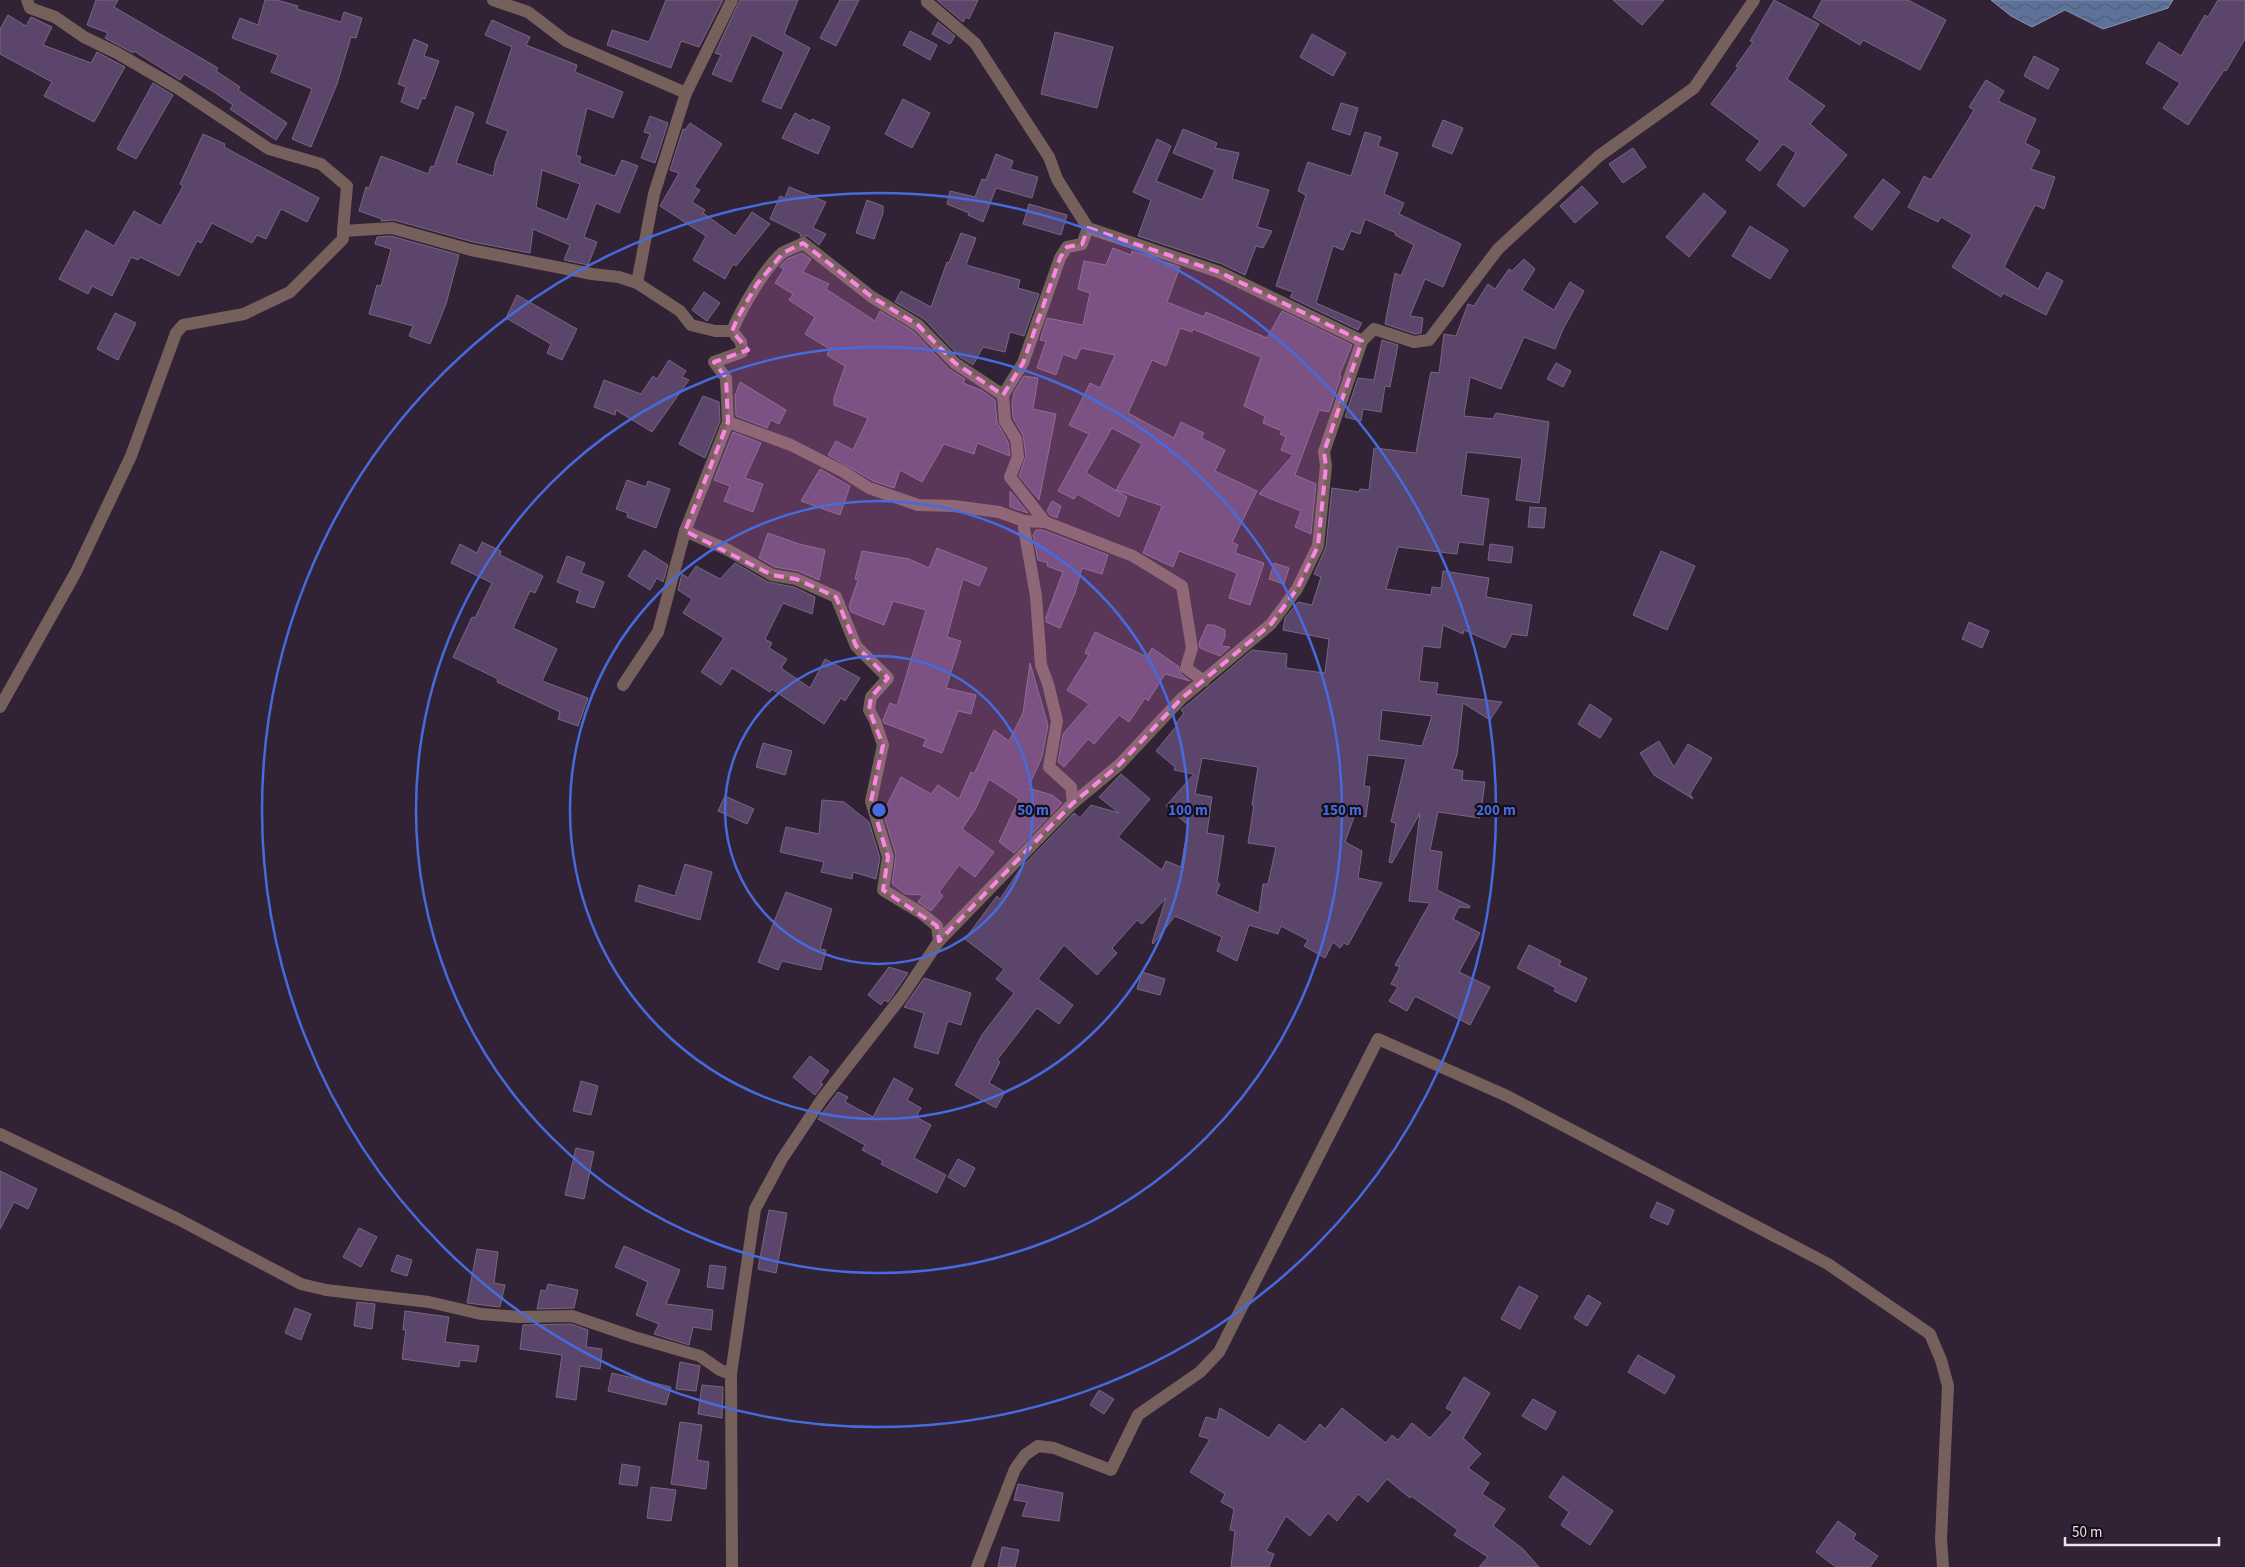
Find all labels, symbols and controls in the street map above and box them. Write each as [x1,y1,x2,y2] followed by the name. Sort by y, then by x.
[1017,800,1049,821] text: 50 m
[1168,800,1208,821] text: 100 m
[1322,800,1362,821] text: 150 m
[1476,800,1516,821] text: 200 m
[870,801,888,819] centre of rings
[2065,1514,2219,1546] scale bar
[2072,1522,2102,1543] text: 50 m

